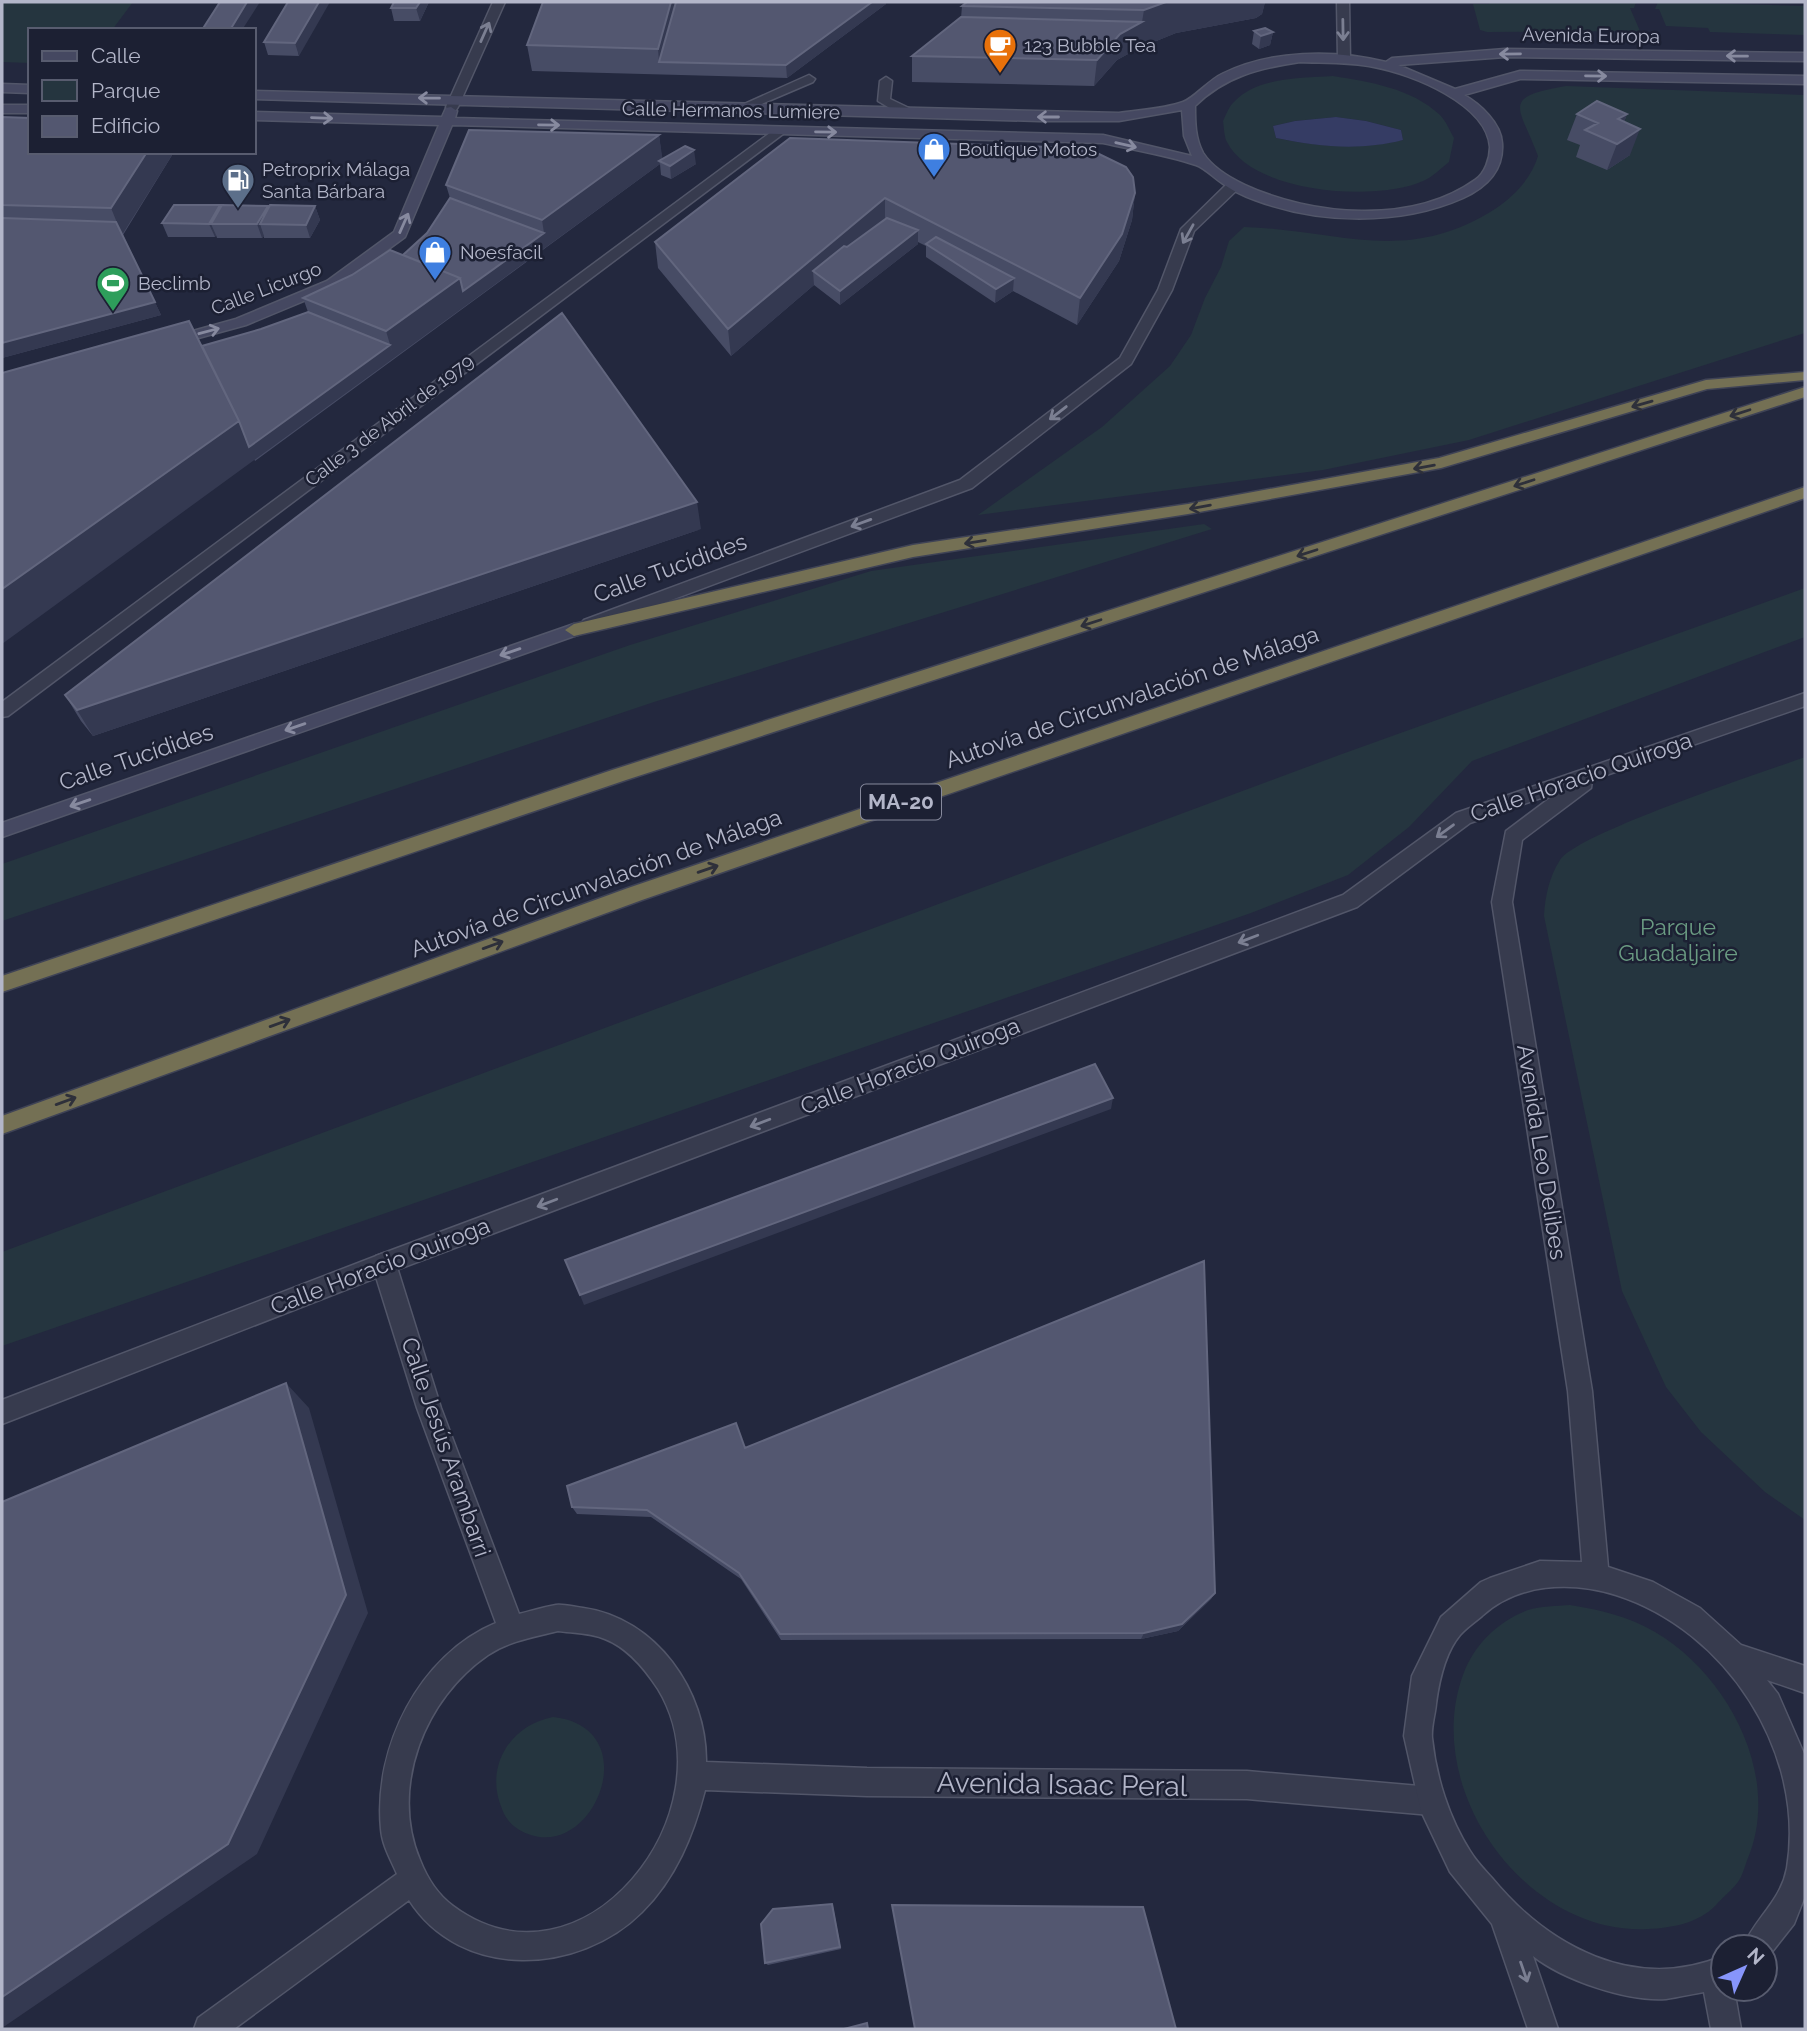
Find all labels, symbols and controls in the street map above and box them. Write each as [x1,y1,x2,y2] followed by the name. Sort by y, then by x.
[1337,19,1350,42] one-way arrow
[479,22,492,43] one-way arrow
[1522,23,1660,47] street label: Avenida Europa
[981,26,1019,75] cafe icon: 123 Bubble Tea
[28,28,256,154] legend
[1024,34,1156,56] place label: 123 Bubble Tea
[91,43,141,68] text: Calle
[1498,47,1521,61] one-way arrow
[1726,49,1749,63] one-way arrow
[1584,69,1607,83] one-way arrow
[91,78,160,103] text: Parque
[418,92,441,105] one-way arrow
[622,97,840,123] street label: Calle Hermanos Lumiere
[1037,110,1060,124] one-way arrow
[310,112,333,125] one-way arrow
[91,113,160,138] text: Edificio
[538,118,561,132] one-way arrow
[814,125,837,139] one-way arrow
[915,130,953,179] shop icon: Boutique Motos
[958,138,1097,160] place label: Boutique Motos
[1114,139,1137,152] one-way arrow
[262,158,410,202] place label: Petroprix Málaga Santa Bárbara
[219,161,257,210] fuel station icon: Petroprix Málaga Santa Bárbara
[398,213,411,235] one-way arrow
[1181,224,1195,244] one-way arrow
[416,233,454,282] shop icon: Noesfacil
[460,241,543,263] place label: Noesfacil
[208,257,324,319] street label: Calle Licurgo
[94,264,132,313] sports icon: Beclimb
[138,272,211,294] place label: Beclimb
[197,324,220,337] one-way arrow
[301,350,477,490] street label: Calle 3 de Abril de 1979
[1631,399,1653,412] one-way arrow
[1049,406,1068,421] one-way arrow
[1730,408,1752,421] one-way arrow
[1413,460,1435,474] one-way arrow
[1513,478,1535,490] one-way arrow
[1189,501,1212,514] one-way arrow
[851,517,873,530] one-way arrow
[589,527,750,608] street label: Calle Tucídides
[964,535,987,548] one-way arrow
[1297,548,1319,560] one-way arrow
[1080,618,1102,630] one-way arrow
[942,620,1322,773] street label: Autovía de Circunvalación de Málaga
[499,646,521,659] one-way arrow
[55,718,216,796] street label: Calle Tucídides
[285,722,307,734] one-way arrow
[1467,726,1695,827] street label: Calle Horacio Quiroga
[861,784,941,820] road number: MA-20
[70,797,92,810] one-way arrow
[407,803,785,962] street label: Autovía de Circunvalación de Málaga
[1437,823,1455,838] one-way arrow
[696,862,718,874] one-way arrow
[1618,913,1738,966] park label: Parque Guadaljaire
[1237,934,1259,946] one-way arrow
[482,938,504,950] one-way arrow
[796,1011,1023,1120] street label: Calle Horacio Quiroga
[268,1016,290,1028] one-way arrow
[1512,1042,1573,1261] street label: Avenida Leo Delibes
[54,1094,76,1106] one-way arrow
[749,1118,771,1130] one-way arrow
[536,1198,558,1210] one-way arrow
[266,1211,493,1320] street label: Calle Horacio Quiroga
[396,1334,497,1560] street label: Calle Jesús Arambarri
[936,1766,1188,1803] street label: Avenida Isaac Peral
[1709,1933,1779,2003] north arrow
[1743,1943,1769,1969] text: N
[1519,1961,1531,1983] one-way arrow

